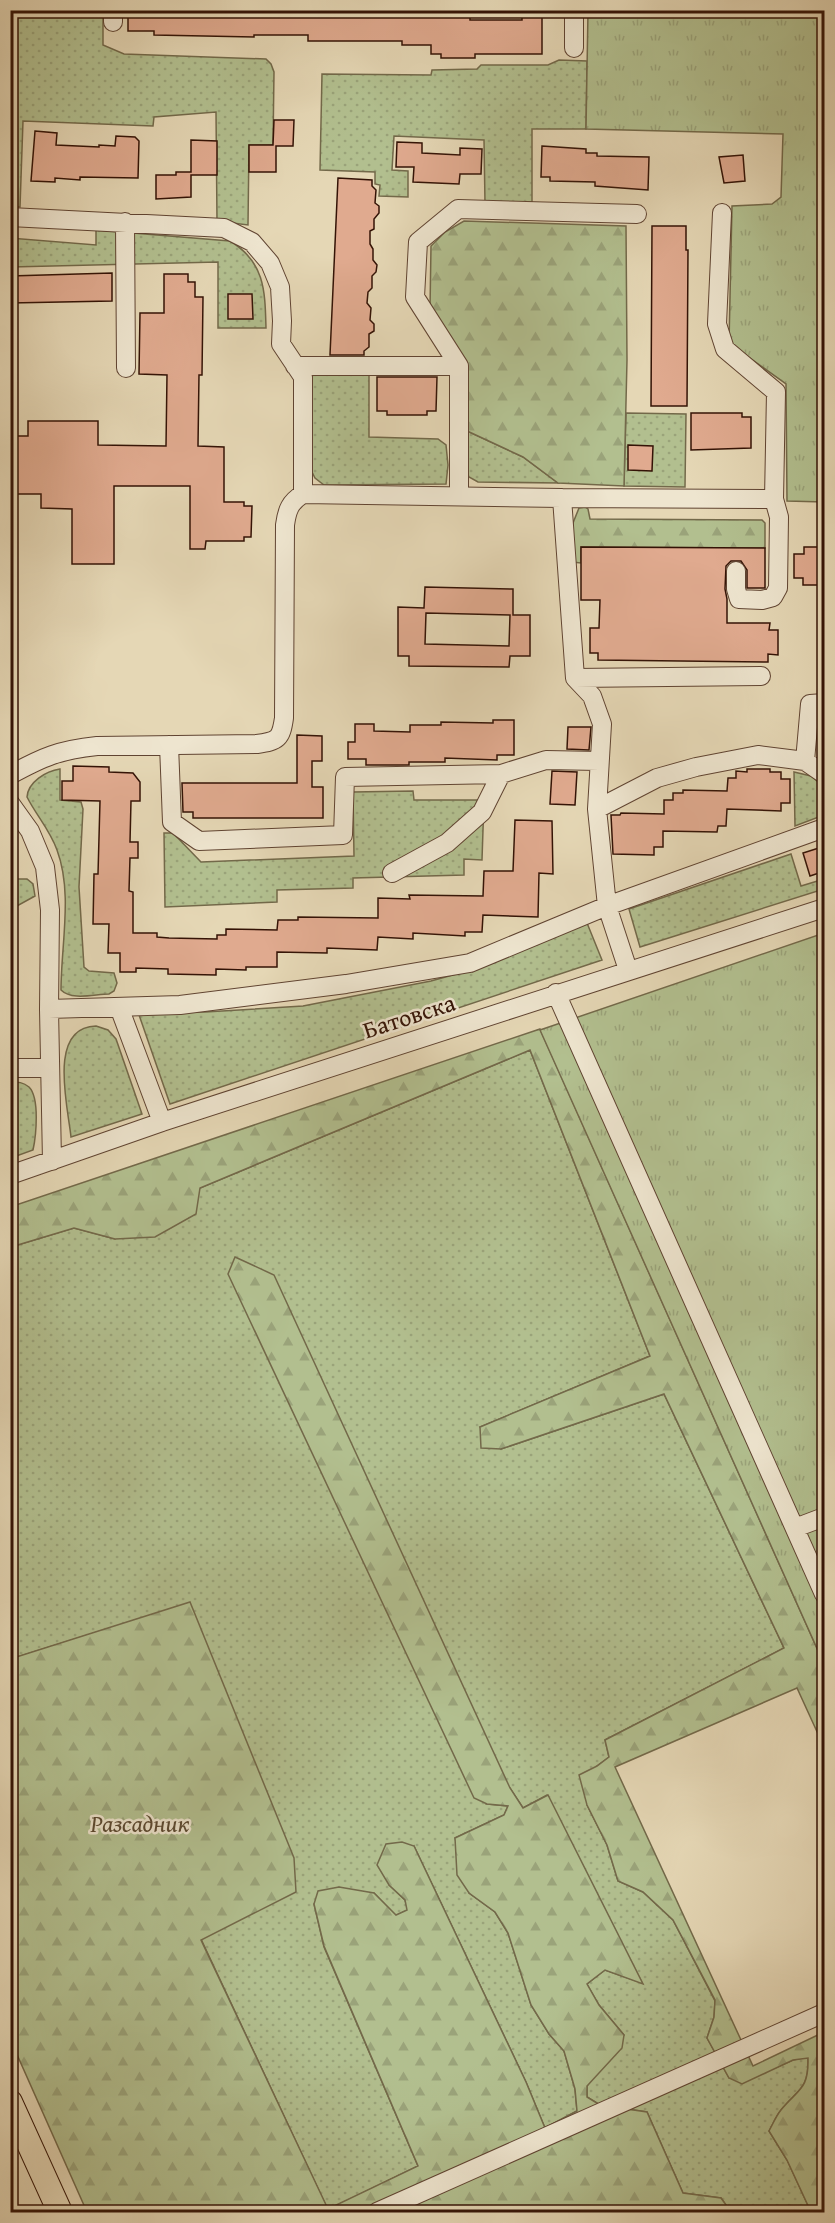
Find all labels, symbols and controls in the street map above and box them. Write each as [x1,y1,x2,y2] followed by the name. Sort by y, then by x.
[358,984,460,1047] street label: Батовска
[90,1806,190,1841] park label: Разсадник

